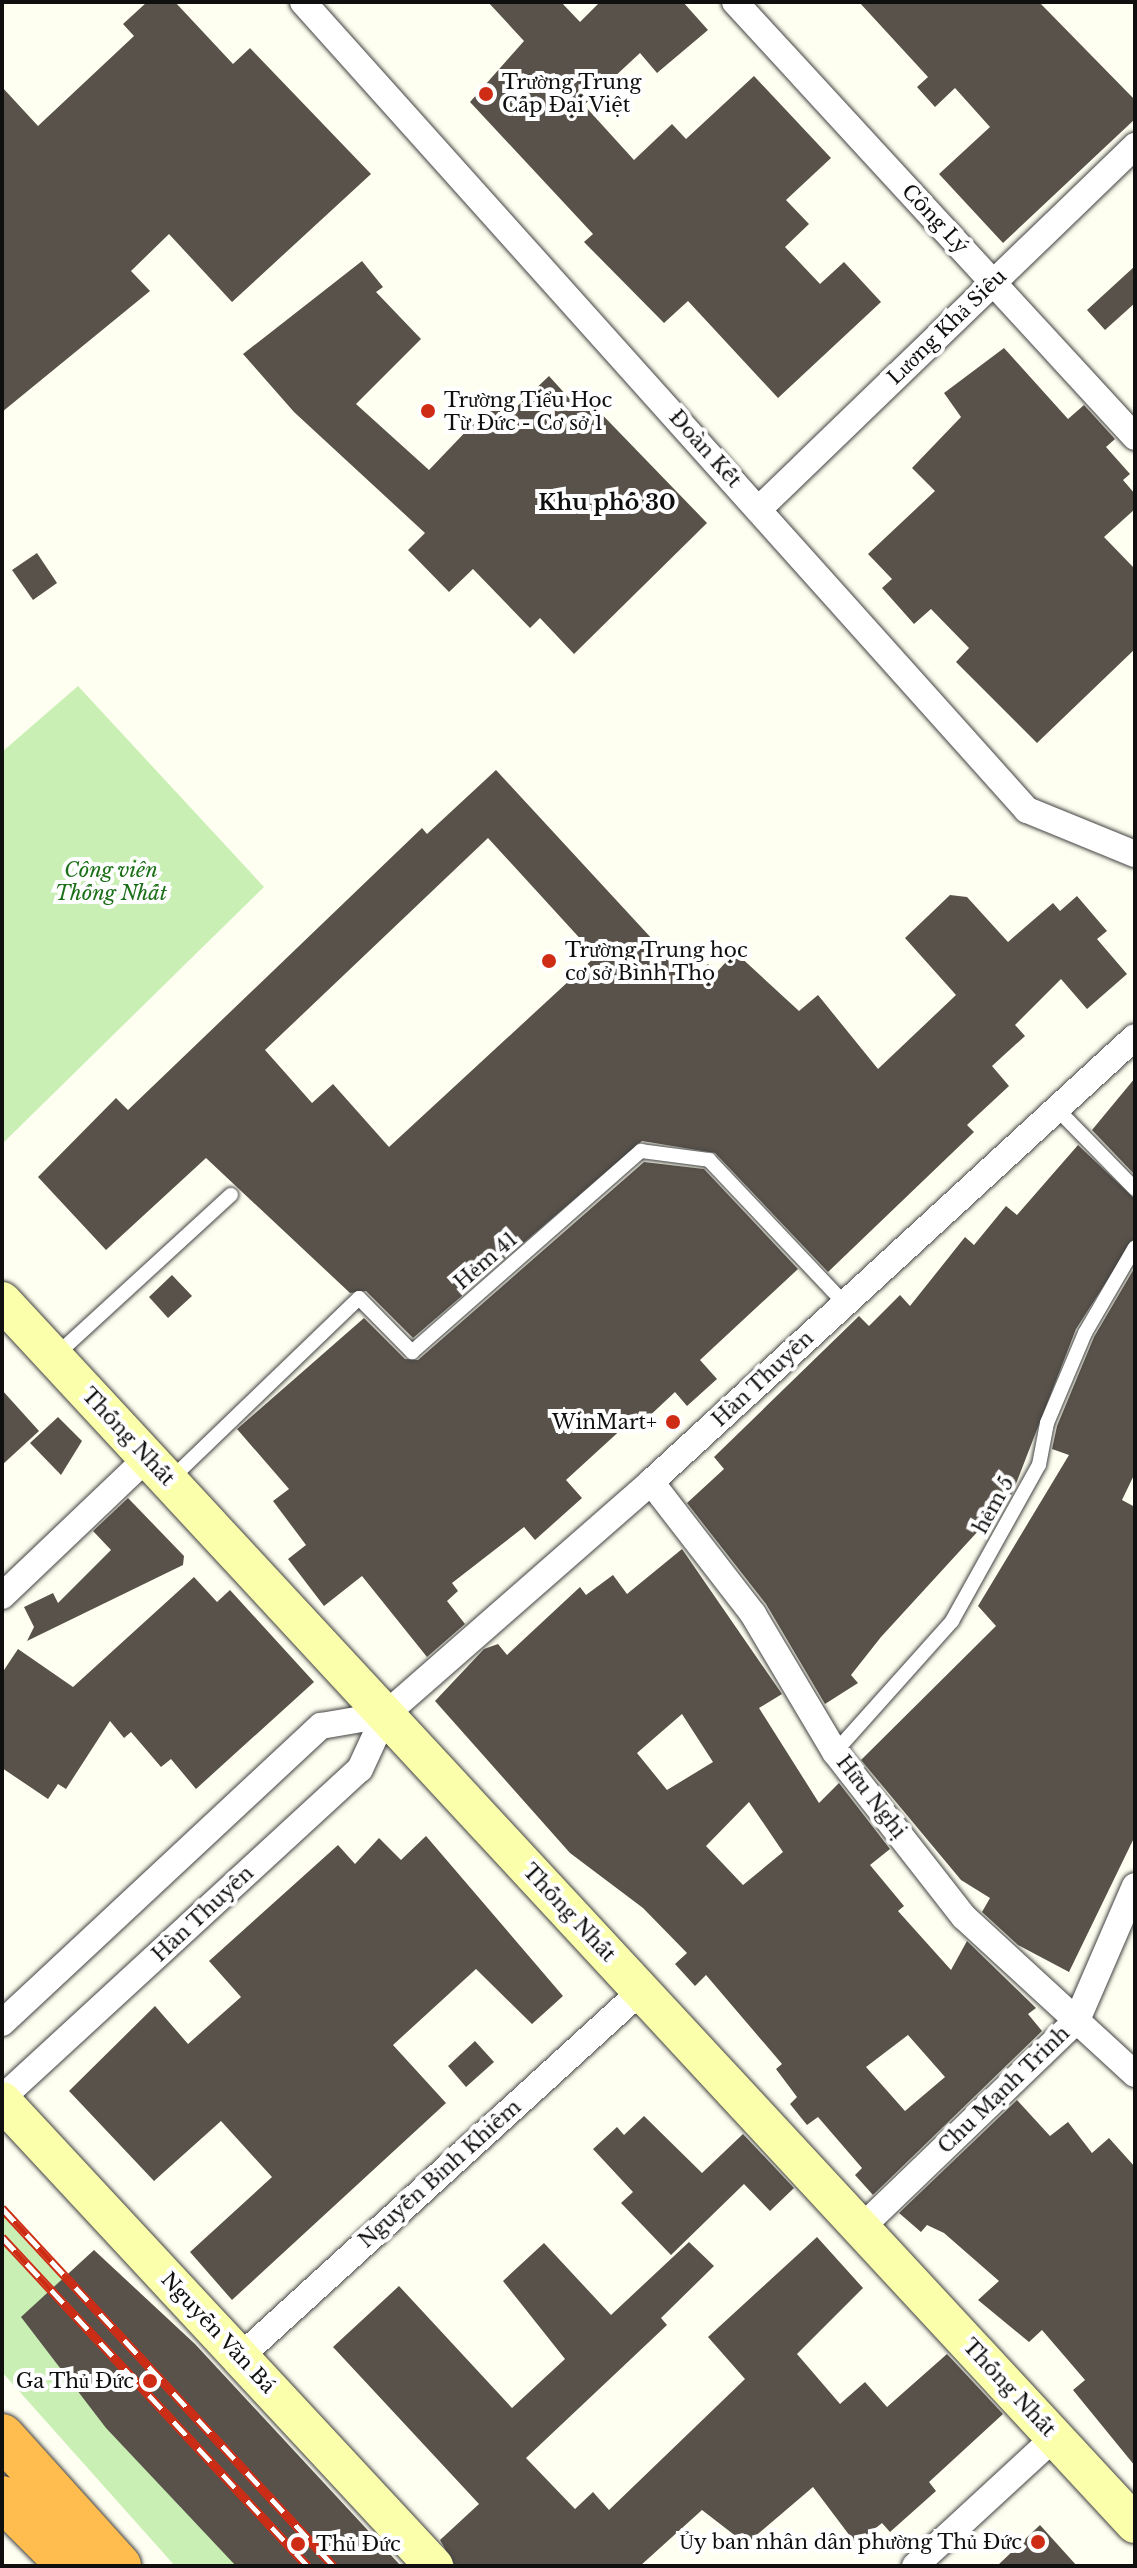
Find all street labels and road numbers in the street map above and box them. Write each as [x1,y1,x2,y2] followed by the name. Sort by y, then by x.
[897,179,973,259] street label: Công Lý
[883,264,1011,390] street label: Lương Khả Siêu
[664,405,746,493] street label: Đoàn Kết
[450,1227,522,1295] street label: Hẻm 41
[707,1326,819,1432] street label: Hàn Thuyên
[77,1383,179,1491] street label: Thống Nhất
[969,1472,1019,1538] street label: hẻm 5
[831,1751,911,1843] street label: Hữu Nghị
[518,1859,620,1967] street label: Thống Nhất
[147,1861,259,1967] street label: Hàn Thuyên
[933,2021,1075,2159] street label: Chu Mạnh Trinh
[354,2095,526,2253] street label: Nguyễn Bỉnh Khiêm
[156,2267,280,2399] street label: Nguyễn Văn Bá
[958,2334,1060,2442] street label: Thống Nhất

